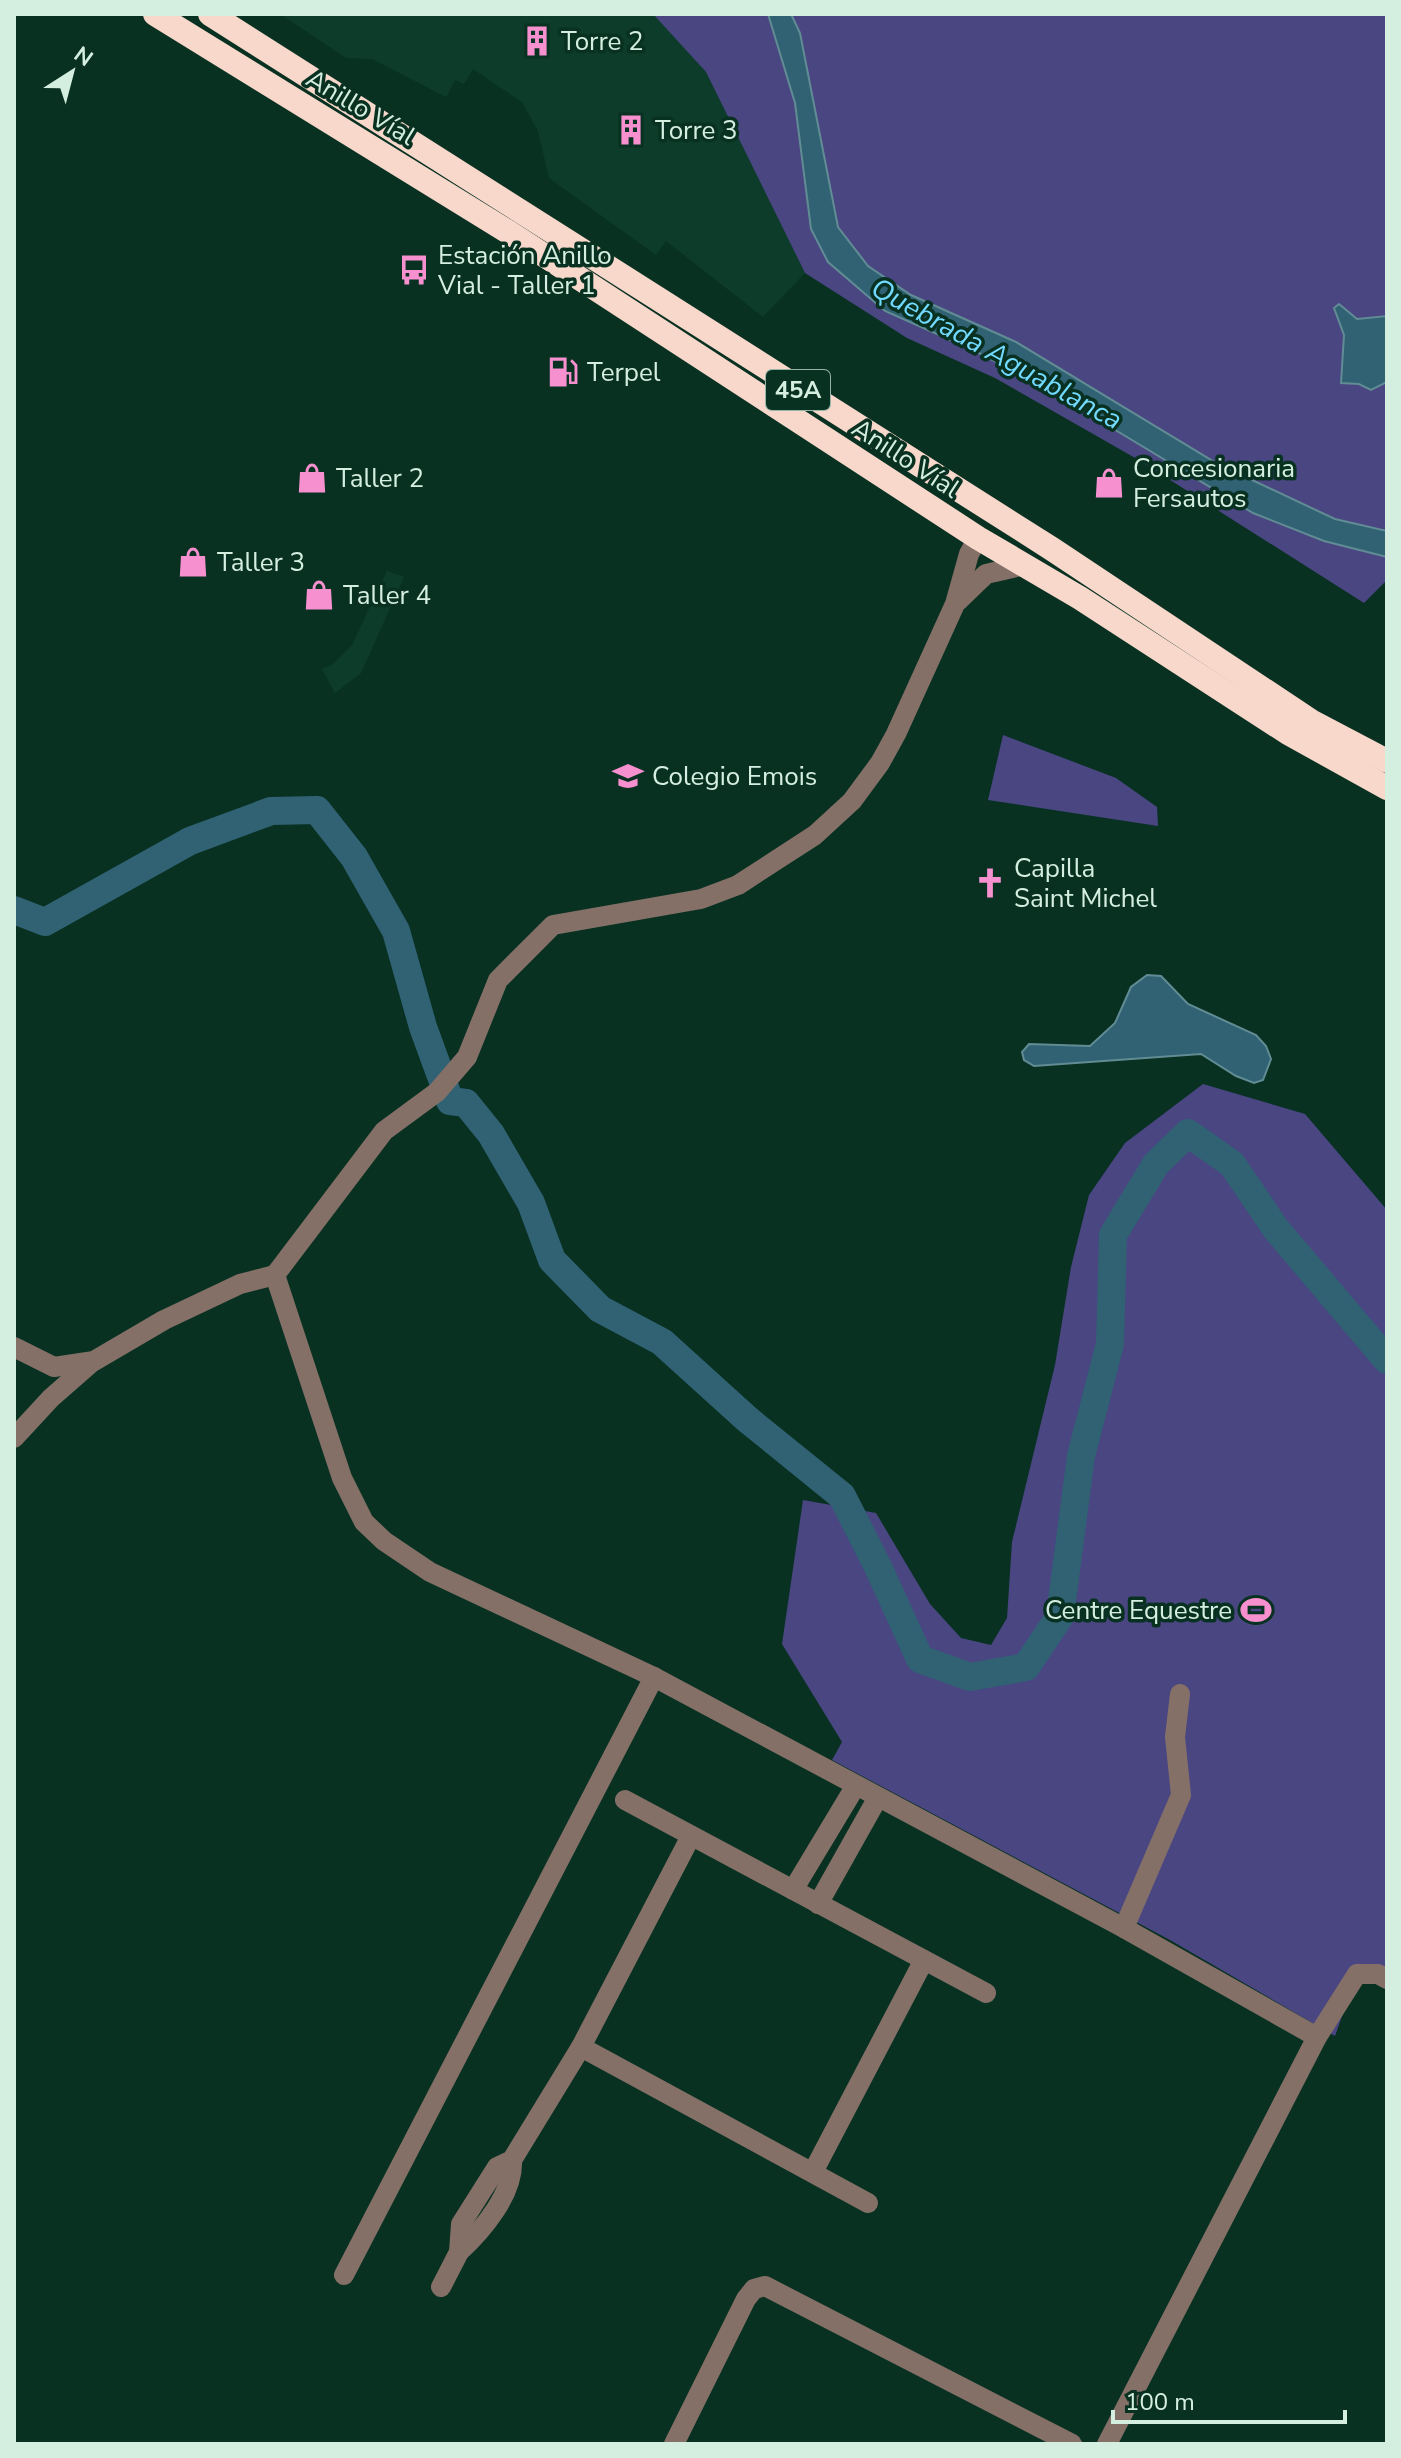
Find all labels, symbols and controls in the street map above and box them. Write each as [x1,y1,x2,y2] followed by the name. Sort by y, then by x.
[520,24,554,58] building icon: Torre 2
[561,24,644,59] place label: Torre 2
[32,32,112,112] north arrow
[68,40,99,74] text: N
[300,61,422,154] street label: Anillo Víal
[614,113,648,147] building icon: Torre 3
[655,113,738,148] place label: Torre 3
[437,238,612,303] place label: Estación Anillo Vial - Taller 1
[397,253,431,287] bus stop icon: Estación Anillo Vial - Taller 1
[864,269,1129,439] water label: Quebrada Aguablanca
[546,355,580,389] fuel station icon: Terpel
[587,355,661,390] place label: Terpel
[766,370,830,410] road number: 45A
[845,411,966,506] street label: Anillo Víal
[1133,451,1295,516] place label: Concesionaria Fersautos
[295,461,329,495] shop icon: Taller 2
[336,461,424,496] place label: Taller 2
[1092,466,1126,500] shop icon: Concesionaria Fersautos
[176,545,210,579] shop icon: Taller 3
[217,545,305,580] place label: Taller 3
[302,578,336,612] shop icon: Taller 4
[343,578,431,613] place label: Taller 4
[611,759,645,793] school or university icon: Colegio Emois
[652,759,817,794] place label: Colegio Emois
[1014,851,1157,916] place label: Capilla Saint Michel
[973,866,1007,900] church icon: Capilla Saint Michel
[1045,1593,1232,1628] place label: Centre Equestre
[1239,1593,1273,1627] sports icon: Centre Equestre
[1113,2374,1345,2424] scale bar
[1125,2386,1195,2418] text: 100 m

